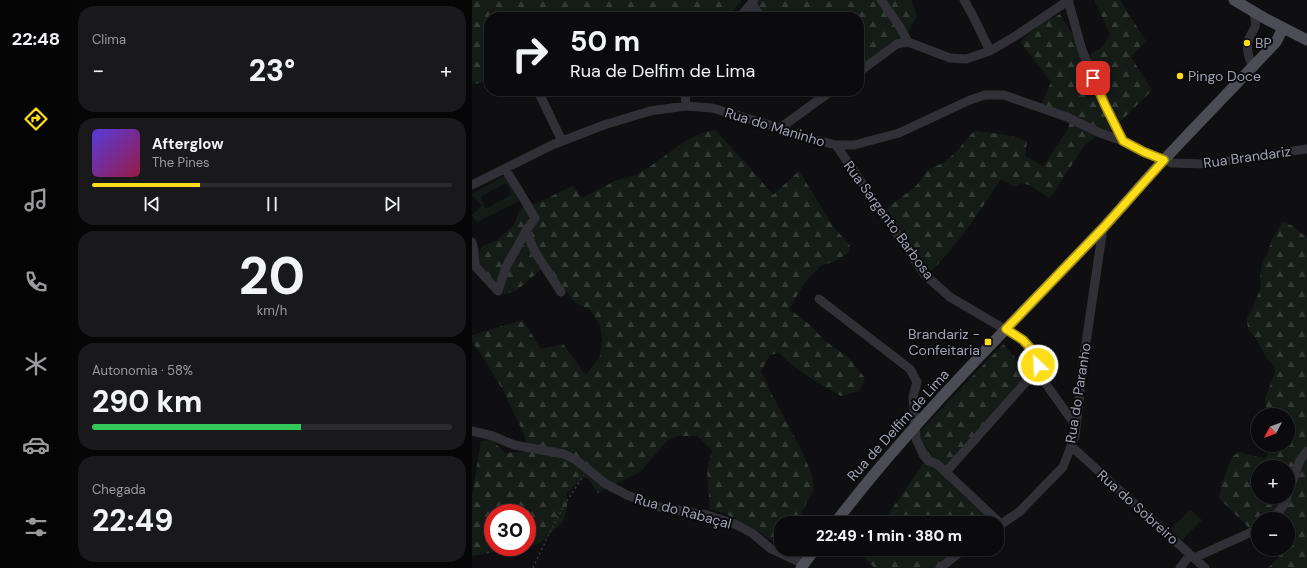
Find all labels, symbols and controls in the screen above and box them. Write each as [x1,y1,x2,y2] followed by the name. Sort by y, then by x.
[570,23,640,60] text: 50 m
[12,27,60,51] text: 22:48
[504,28,556,80] icon: right
[92,31,126,48] text: Clima
[1255,34,1272,52] place label: BP
[1242,38,1252,48] marker: BP
[249,51,295,90] text: 23°
[92,56,104,85] text: −
[440,56,452,85] text: +
[570,59,755,83] text: Rua de Delfim de Lima
[1076,61,1110,95] pin
[1082,67,1104,89] icon: arrive
[1188,67,1261,85] place label: Pingo Doce
[1175,71,1185,81] marker: Pingo Doce
[723,103,827,151] street label: Rua do Maninho
[22,105,50,133] icon: directions
[152,134,224,154] text: Afterglow
[1202,142,1292,172] street label: Rua Brandariz
[152,154,210,171] text: The Pines
[840,157,938,283] street label: Rua Sargento Barbosa
[22,186,50,214] icon: music
[141,193,163,215] icon: previous
[261,193,283,215] icon: pause
[381,193,403,215] icon: next
[239,242,305,310] text: 20
[22,268,50,296] icon: phone
[257,302,287,319] text: km/h
[908,325,980,359] place label: Brandariz - Confeitaria
[983,337,993,347] marker: Brandariz - Confeitaria
[1061,342,1095,444] street label: Rua do Paranho
[1017,344,1059,386] position arrow
[22,350,50,378] icon: climate
[92,362,193,379] text: Autonomia · 58%
[843,365,953,485] street label: Rua de Delfim de Lima
[92,382,202,421] text: 290 km
[1251,408,1295,452] north arrow
[1251,408,1295,556] map controls
[22,431,50,459] icon: car
[1251,460,1295,504] button: +
[1094,466,1182,548] street label: Rua do Sobreiro
[92,481,146,498] text: Chegada
[633,489,733,533] street label: Rua do Rabaçal
[92,501,173,540] text: 22:49
[484,504,536,556] speed limit sign: 30
[1251,512,1295,556] button: −
[22,513,50,541] icon: filters
[816,526,962,546] text: 22:49 · 1 min · 380 m

